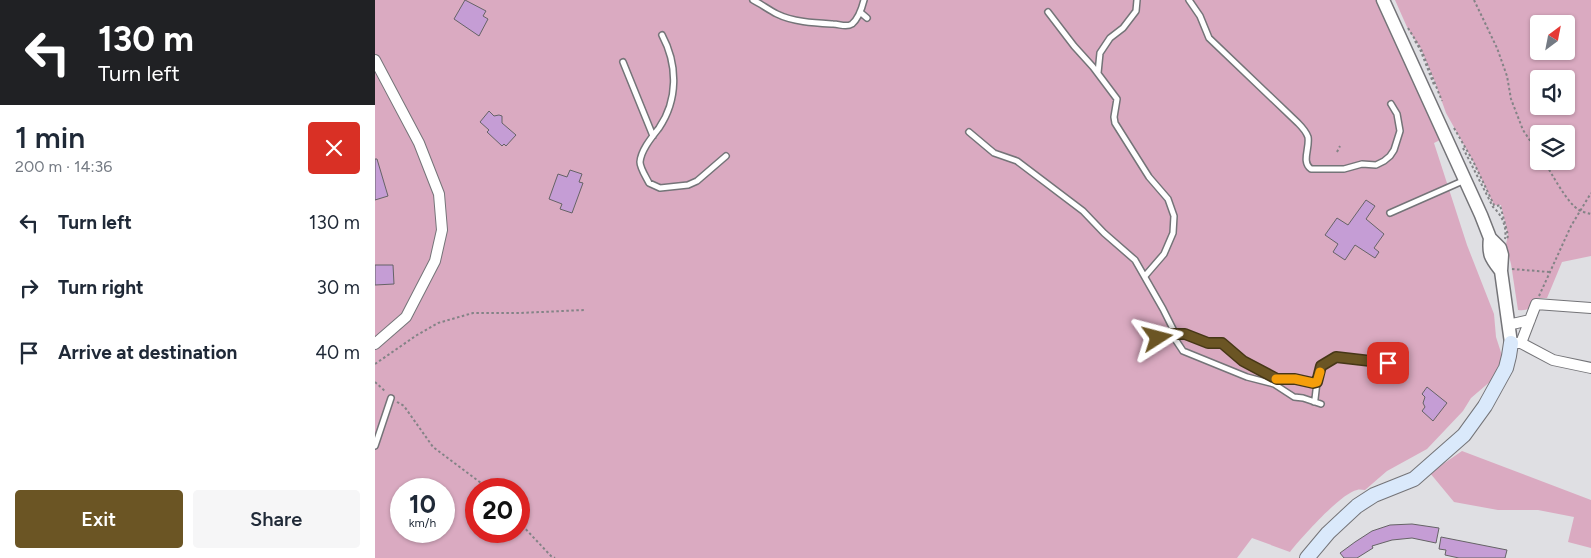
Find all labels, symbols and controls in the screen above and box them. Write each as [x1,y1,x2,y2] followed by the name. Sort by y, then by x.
[1530,15,1575,60] north arrow
[1530,15,1575,170] map controls
[98,18,194,60] text: 130 m
[15,20,80,85] icon: left
[98,60,180,87] text: Turn left
[1530,70,1575,115] button: sound
[15,119,85,156] text: 1 min
[308,122,360,174] button: close
[1530,125,1575,170] button: layers
[15,157,112,176] text: 200 m · 14:36
[15,209,43,237] icon: left
[58,211,132,234] text: Turn left
[309,211,360,234] text: 130 m
[15,274,43,302] icon: right
[58,276,144,299] text: Turn right
[317,276,360,299] text: 30 m
[1131,311,1183,363] position arrow
[15,339,43,367] icon: arrive
[58,341,237,364] text: Arrive at destination
[315,341,360,364] text: 40 m
[1367,342,1409,384] pin
[1374,349,1402,377] icon: arrive
[465,478,530,543] speed limit sign: 20
[409,489,436,519] text: 10
[15,490,183,548] button: Exit
[193,490,360,548] button: Share
[409,516,436,530] text: km/h

